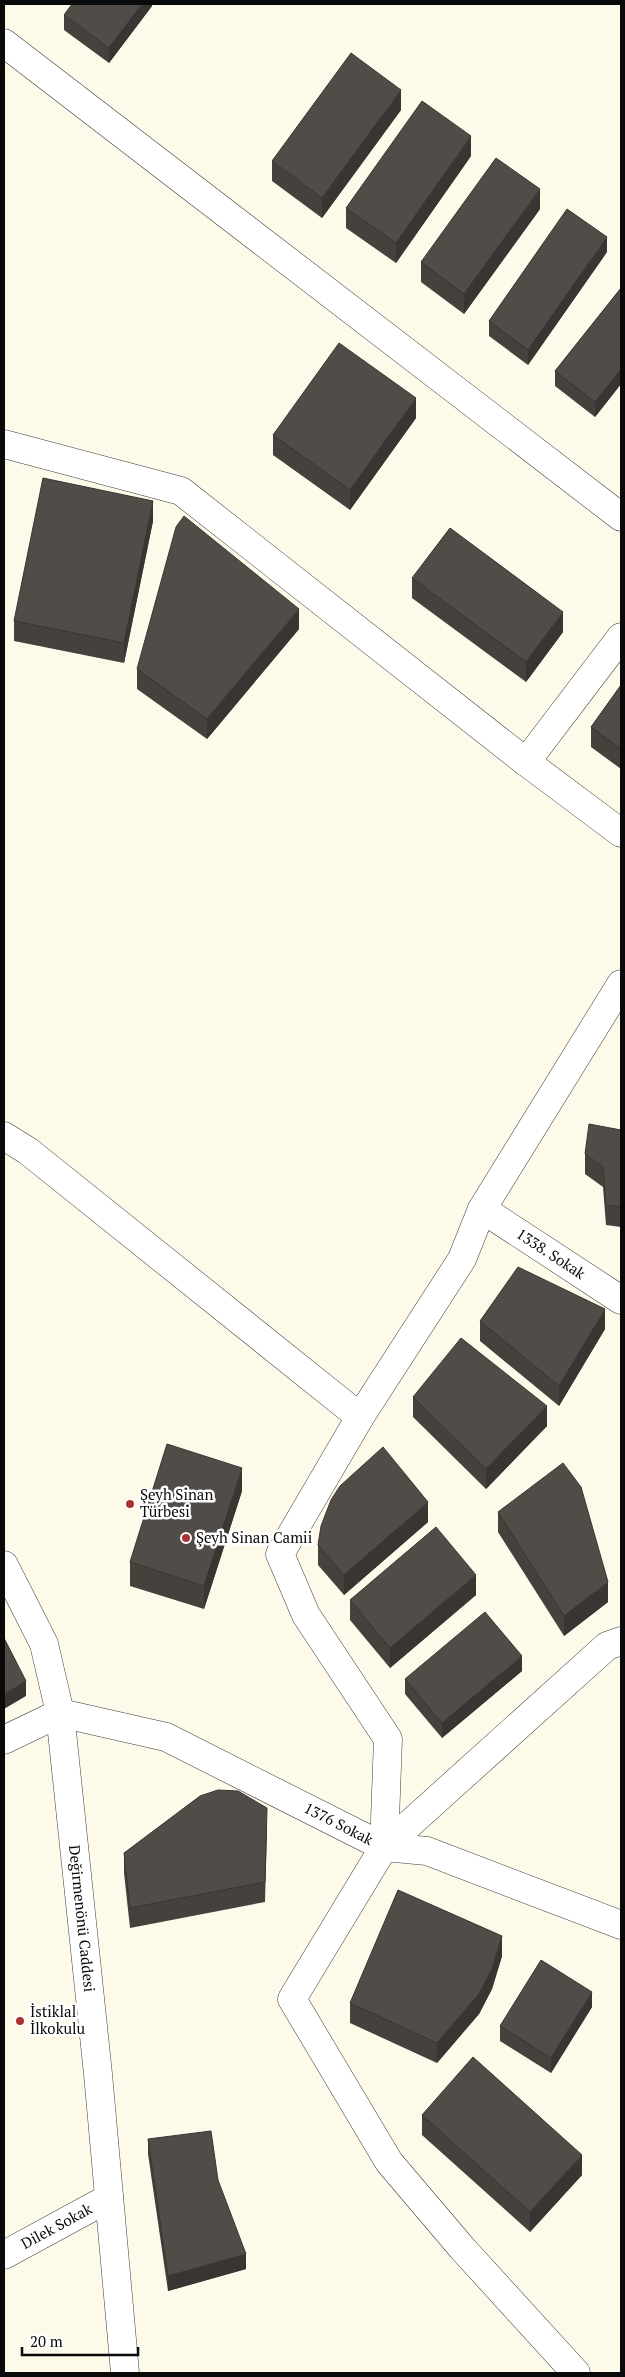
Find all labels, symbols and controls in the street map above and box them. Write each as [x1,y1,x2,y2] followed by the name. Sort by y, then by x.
[513,1223,590,1283] street label: 1338. Sokak
[140,1484,213,1521] place label: Şeyh Sinan Türbesi
[124,1498,136,1510] marker: Şeyh Sinan Türbesi
[196,1527,312,1547] place label: Şeyh Sinan Camii
[180,1532,192,1544] marker: Şeyh Sinan Camii
[301,1797,377,1849] street label: 1376 Sokak
[65,1844,100,1993] street label: Değirmenönü Caddesi
[30,2001,86,2038] place label: İstiklal İlkokulu
[14,2015,26,2027] marker: İstiklal İlkokulu
[17,2198,96,2253] street label: Dilek Sokak
[22,2324,139,2356] scale bar
[30,2331,63,2351] text: 20 m

